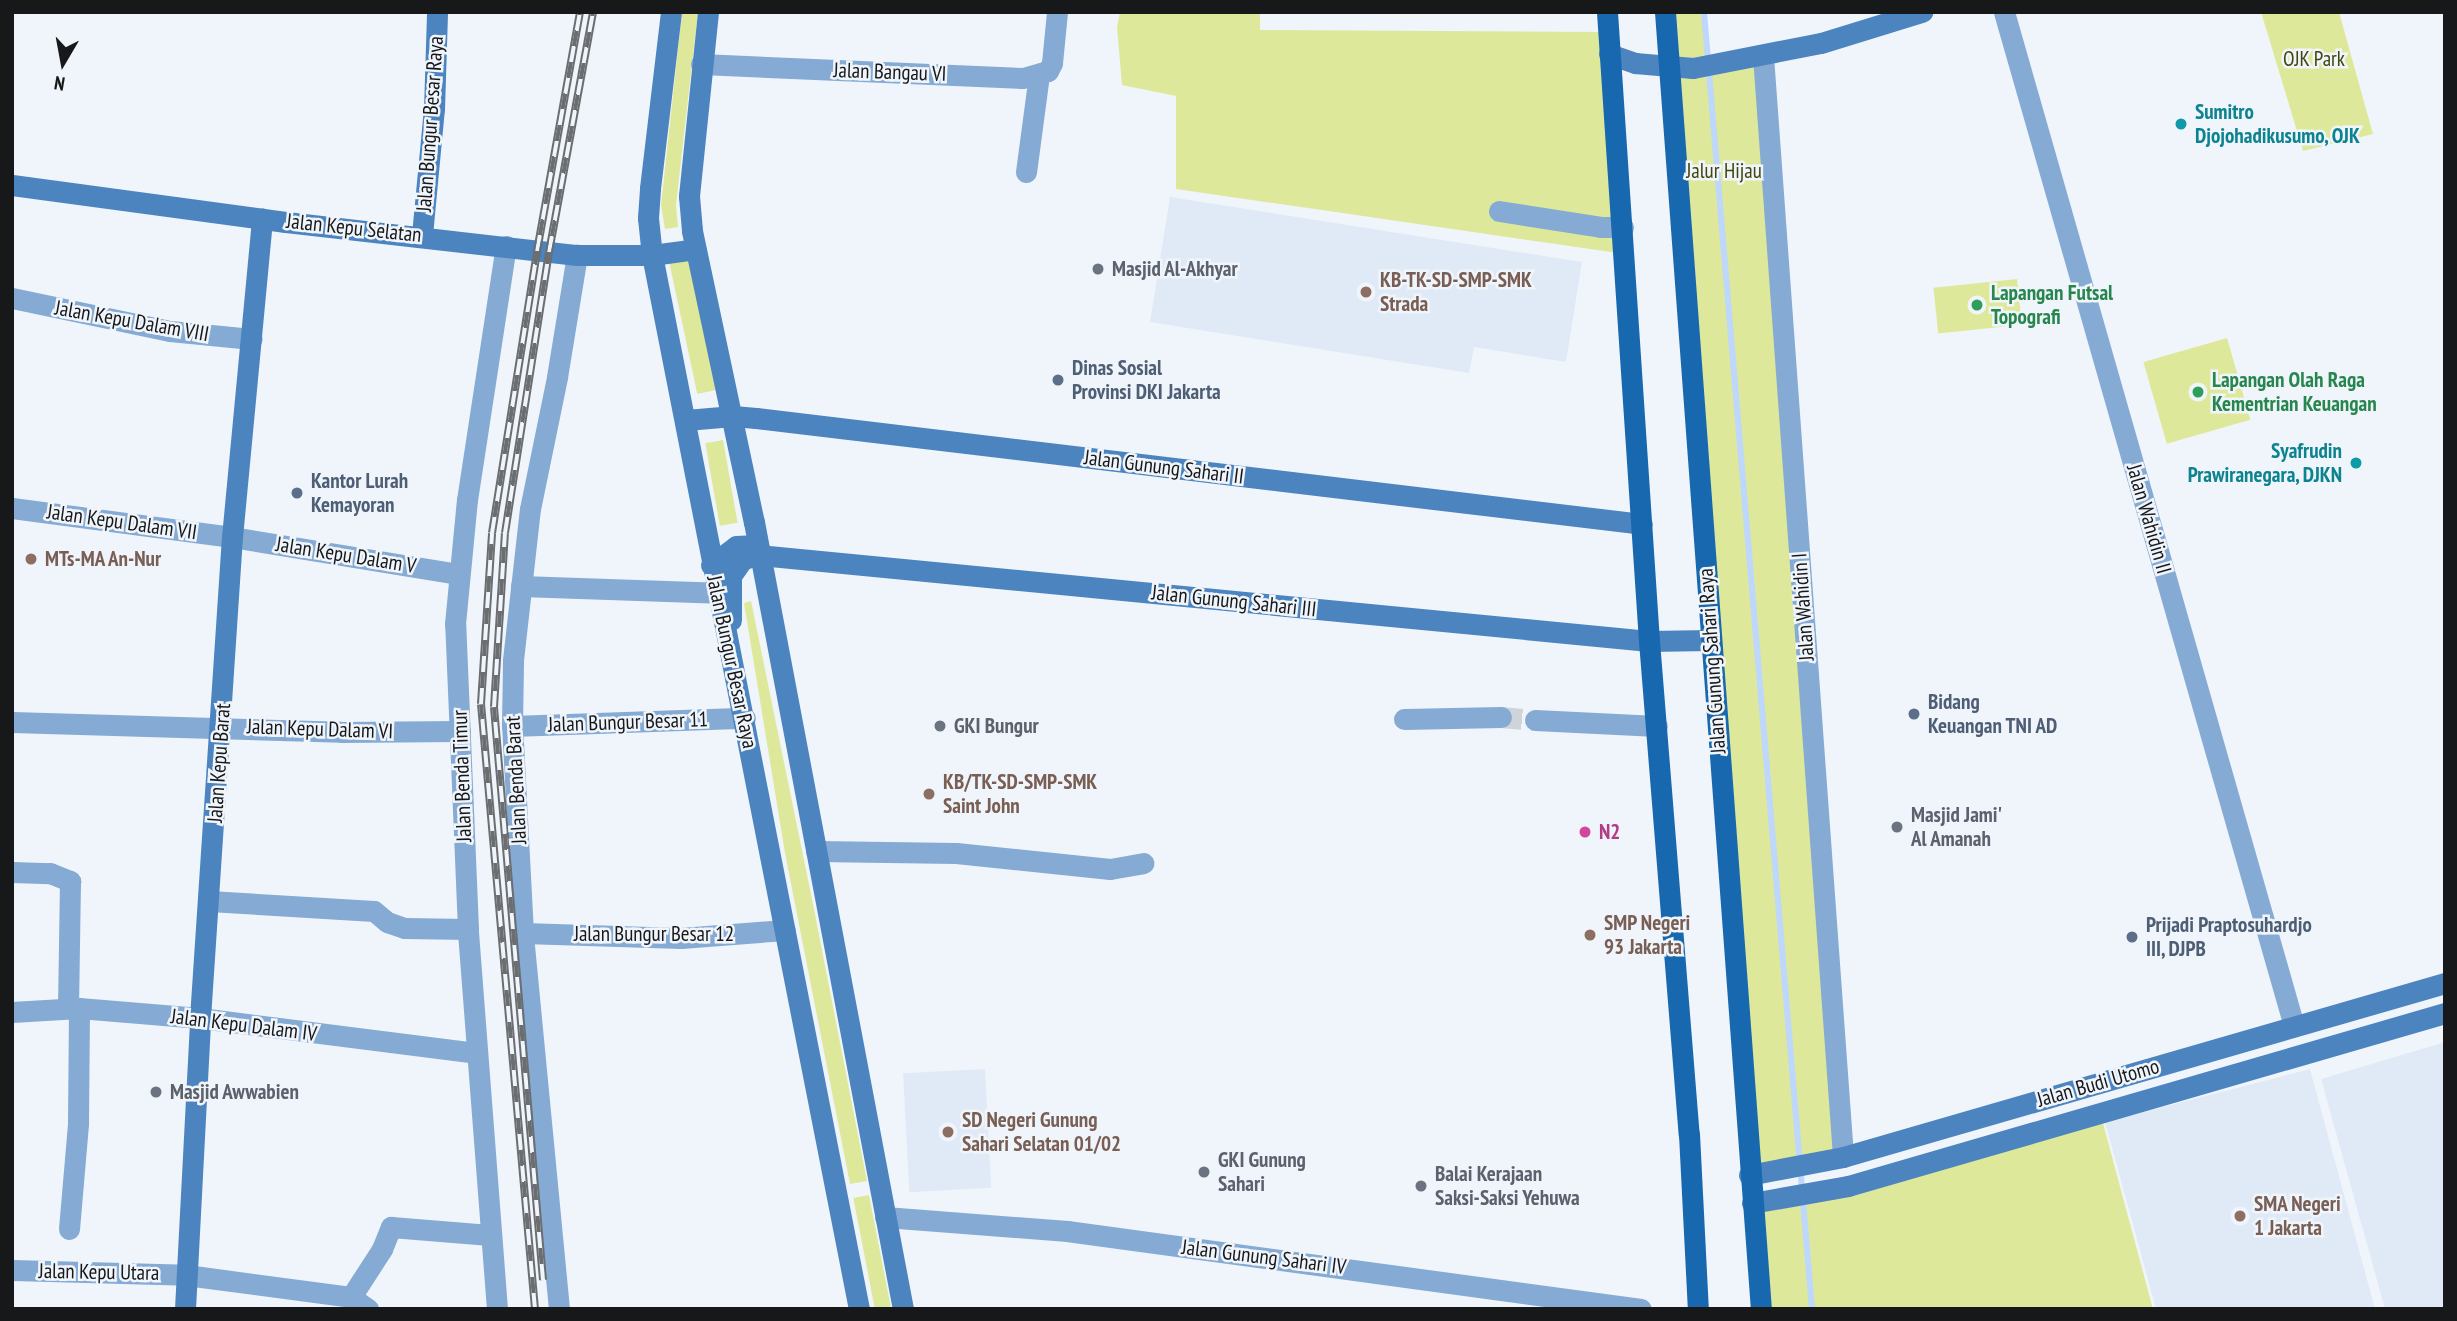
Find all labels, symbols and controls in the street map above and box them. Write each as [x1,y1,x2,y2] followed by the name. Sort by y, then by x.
[28,28,98,98] north arrow
[411,35,449,213] street label: Jalan Bungur Besar Raya
[2283,46,2345,72] park label: OJK Park
[833,57,947,87] street label: Jalan Bangau VI
[52,71,66,96] text: N
[2195,99,2361,149] place label: Sumitro Djojohadikusumo, OJK
[2173,116,2189,132] marker: Sumitro Djojohadikusumo, OJK
[1686,158,1762,184] park label: Jalur Hijau
[285,208,423,248] street label: Jalan Kepu Selatan
[1112,256,1238,282] place label: Masjid Al-Akhyar
[1090,261,1106,277] marker: Masjid Al-Akhyar
[1380,267,1532,317] place label: KB-TK-SD-SMP-SMK Strada
[1991,280,2113,330] place label: Lapangan Futsal Topografi
[1358,284,1374,300] marker: KB-TK-SD-SMP-SMK Strada
[53,295,211,347] street label: Jalan Kepu Dalam VIII
[1969,297,1985,313] marker: Lapangan Futsal Topografi
[1072,355,1221,405] place label: Dinas Sosial Provinsi DKI Jakarta
[2212,367,2377,417] place label: Lapangan Olah Raga Kementrian Keuangan
[1050,372,1066,388] marker: Dinas Sosial Provinsi DKI Jakarta
[2190,384,2206,400] marker: Lapangan Olah Raga Kementrian Keuangan
[2186,438,2342,488] place label: Syafrudin Prawiranegara, DJKN
[1083,445,1245,489] street label: Jalan Gunung Sahari II
[2348,455,2364,471] marker: Syafrudin Prawiranegara, DJKN
[2121,461,2177,577] street label: Jalan Wahidin II
[311,468,408,518] place label: Kantor Lurah Kemayoran
[289,485,305,501] marker: Kantor Lurah Kemayoran
[45,499,199,545] street label: Jalan Kepu Dalam VII
[274,531,418,579] street label: Jalan Kepu Dalam V
[45,546,163,572] place label: MTs-MA An-Nur
[23,551,39,567] marker: MTs-MA An-Nur
[1787,552,1819,662] street label: Jalan Wahidin I
[1693,568,1731,754] street label: Jalan Gunung Sahari Raya
[701,573,763,751] street label: Jalan Bungur Besar Raya
[1150,580,1318,622] street label: Jalan Gunung Sahari III
[1928,689,2059,739] place label: Bidang Keuangan TNI AD
[202,702,236,824] street label: Jalan Kepu Barat
[1906,706,1922,722] marker: Bidang Keuangan TNI AD
[548,707,708,737] street label: Jalan Bungur Besar 11
[447,709,477,843] street label: Jalan Benda Timur
[954,713,1039,739] place label: GKI Bungur
[246,714,394,744] street label: Jalan Kepu Dalam VI
[500,715,532,845] street label: Jalan Benda Barat
[932,718,948,734] marker: GKI Bungur
[943,769,1097,819] place label: KB/TK-SD-SMP-SMK Saint John
[921,786,937,802] marker: KB/TK-SD-SMP-SMK Saint John
[1911,802,2002,852] place label: Masjid Jami' Al Amanah
[1599,819,1620,845] place label: N2
[1889,819,1905,835] marker: Masjid Jami' Al Amanah
[1577,824,1593,840] marker: N2
[1604,910,1691,960] place label: SMP Negeri 93 Jakarta
[2146,912,2312,962] place label: Prijadi Praptosuhardjo III, DJPB
[574,921,734,947] street label: Jalan Bungur Besar 12
[1582,927,1598,943] marker: SMP Negeri 93 Jakarta
[2124,929,2140,945] marker: Prijadi Praptosuhardjo III, DJPB
[170,1004,318,1046] street label: Jalan Kepu Dalam IV
[2034,1054,2162,1112] street label: Jalan Budi Utomo
[170,1079,300,1105] place label: Masjid Awwabien
[148,1084,164,1100] marker: Masjid Awwabien
[962,1107,1121,1157] place label: SD Negeri Gunung Sahari Selatan 01/02
[940,1124,956,1140] marker: SD Negeri Gunung Sahari Selatan 01/02
[1218,1147,1306,1197] place label: GKI Gunung Sahari
[1435,1161,1580,1211] place label: Balai Kerajaan Saksi-Saksi Yehuwa
[1196,1164,1212,1180] marker: GKI Gunung Sahari
[1413,1178,1429,1194] marker: Balai Kerajaan Saksi-Saksi Yehuwa
[2254,1191,2341,1241] place label: SMA Negeri 1 Jakarta
[2232,1208,2248,1224] marker: SMA Negeri 1 Jakarta
[1180,1234,1348,1280] street label: Jalan Gunung Sahari IV
[38,1258,160,1286] street label: Jalan Kepu Utara

